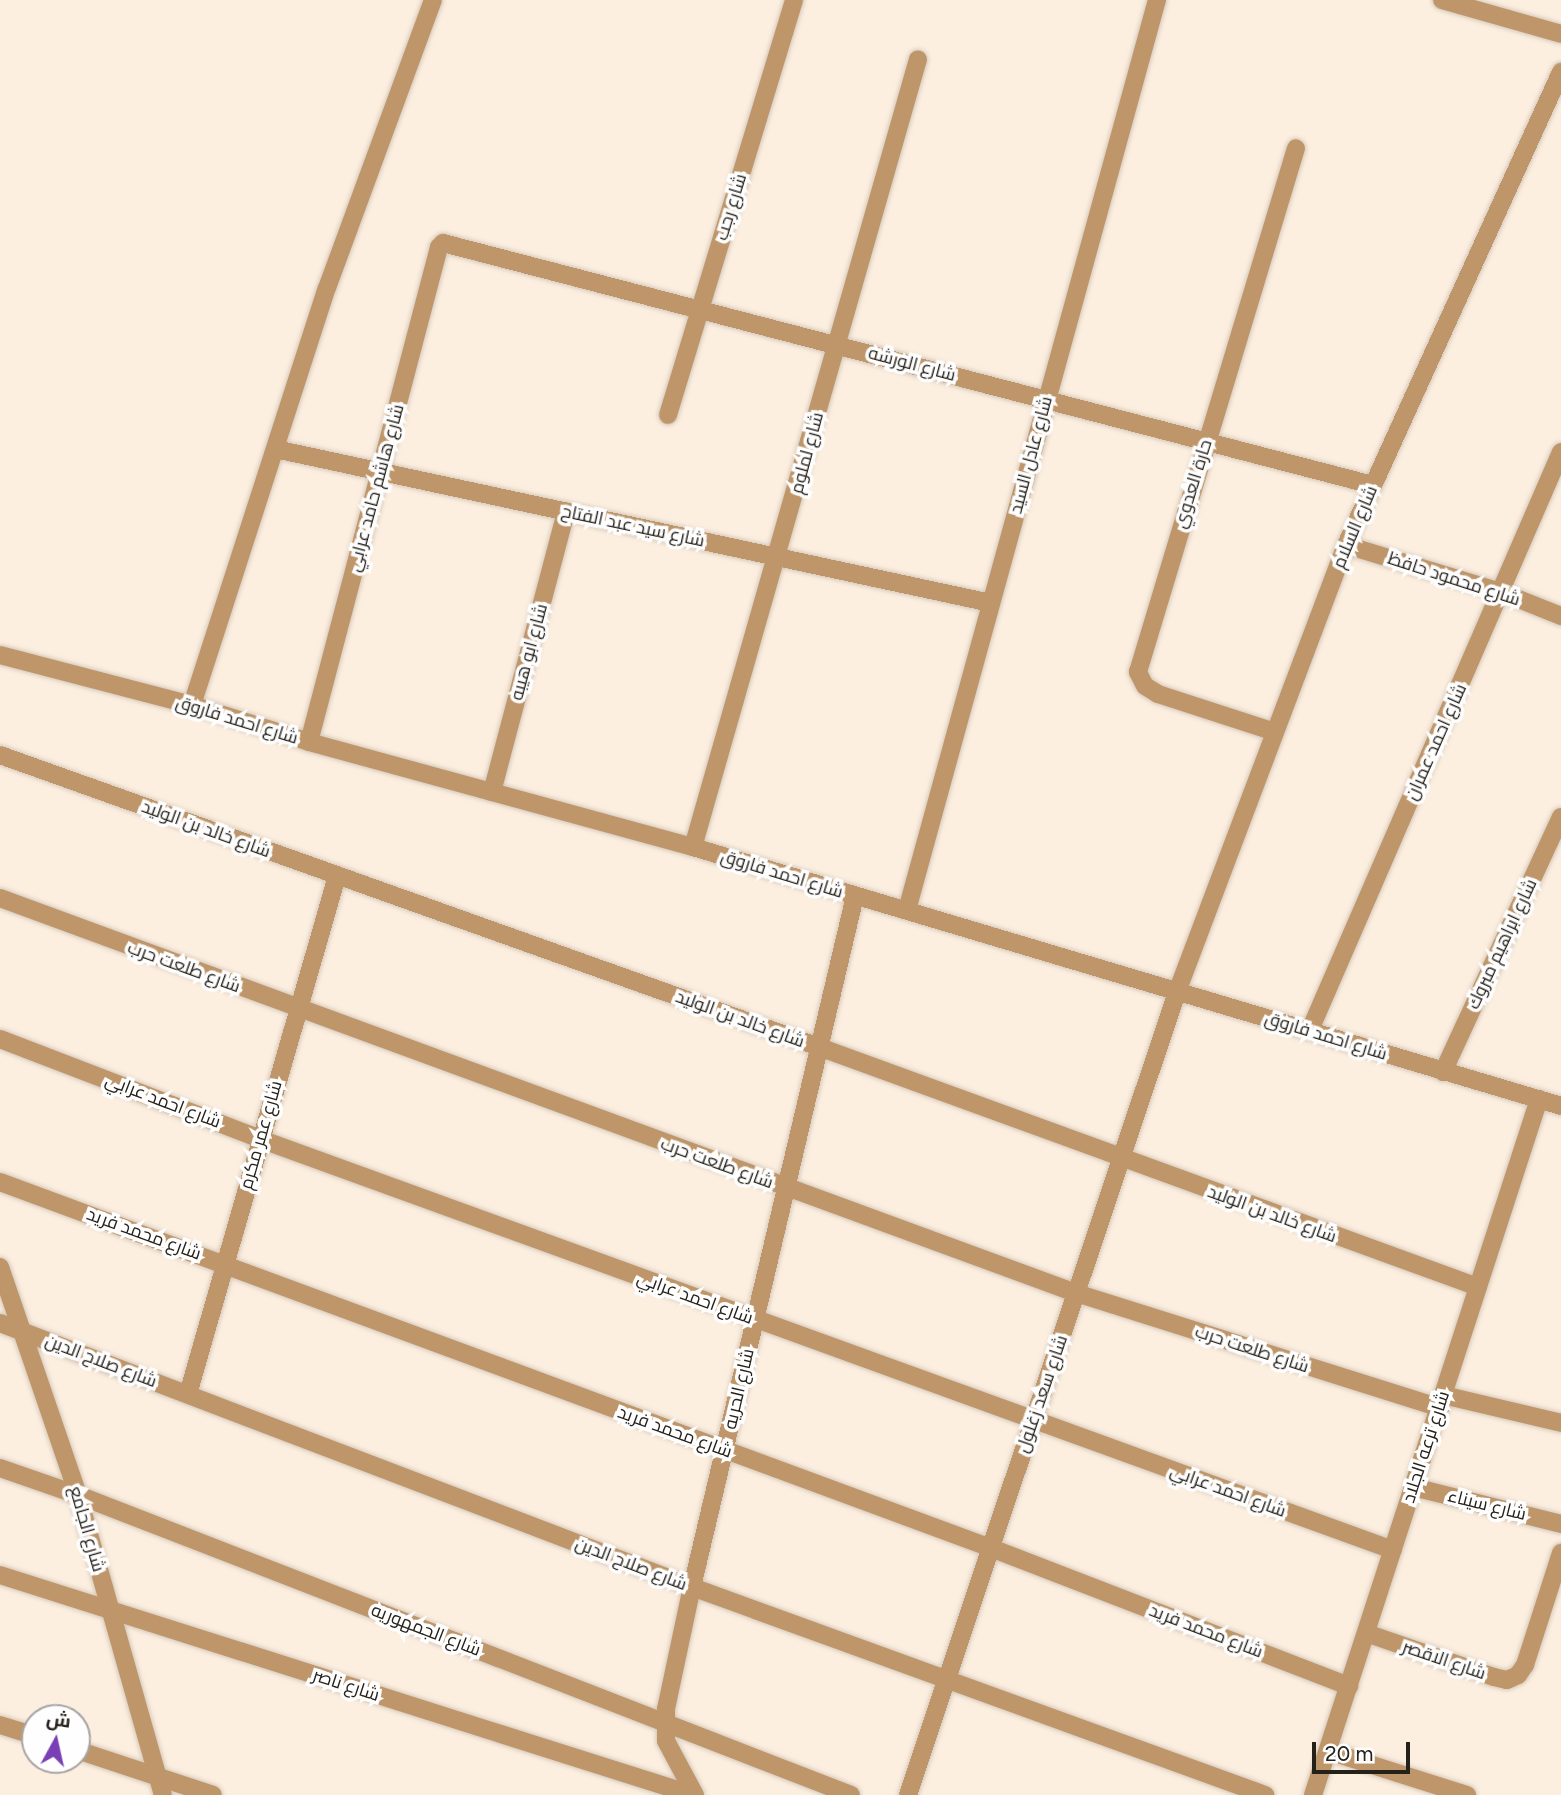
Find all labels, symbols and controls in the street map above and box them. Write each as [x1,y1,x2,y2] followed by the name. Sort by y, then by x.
[711,171,751,243] street label: شارع رجب
[866,342,958,386] street label: شارع الورشه
[1005,394,1057,516] street label: شارع عادل السيد
[343,402,409,574] street label: شارع هاشم حامد عرابي
[786,410,828,496] street label: شارع لملوم
[1169,437,1217,531] street label: حارة العدوي
[1328,482,1382,572] street label: شارع السلام
[559,500,707,552] street label: شارع سيد عبد الفتاح
[1385,547,1523,611] street label: شارع محمود حافظ
[506,601,552,703] street label: شارع ابو هيبه
[1401,680,1471,804] street label: شارع احمد عمران
[173,691,301,749] street label: شارع احمد فاروق
[139,796,273,862] street label: شارع خالد بن الوليد
[718,845,846,903] street label: شارع احمد فاروق
[1462,875,1542,1013] street label: شارع ابراهيم مبروك
[125,937,243,997] street label: شارع طلعت حرب
[673,986,807,1052] street label: شارع خالد بن الوليد
[1262,1007,1390,1065] street label: شارع احمد فاروق
[102,1069,224,1133] street label: شارع احمد عرابي
[235,1078,287,1192] street label: شارع عمر مكرم
[658,1133,776,1193] street label: شارع طلعت حرب
[1205,1181,1339,1247] street label: شارع خالد بن الوليد
[84,1203,204,1265] street label: شارع محمد فريد
[634,1267,756,1329] street label: شارع احمد عرابي
[1192,1320,1312,1378] street label: شارع طلعت حرب
[42,1330,160,1392] street label: شارع صلاح الدين
[1012,1332,1072,1456] street label: شارع سعد زغلول
[719,1347,759,1431] street label: شارع الحريه
[1398,1388,1454,1506] street label: شارع ترعه الجلاد
[615,1401,735,1463] street label: شارع محمد فريد
[1167,1460,1289,1522] street label: شارع احمد عرابي
[64,1484,110,1574] street label: شارع الجامع
[1446,1485,1528,1525] street label: شارع سيناء
[572,1533,690,1595] street label: شارع صلاح الدين
[368,1599,484,1661] street label: شارع الجمهوريه
[1146,1599,1266,1663] street label: شارع محمد فريد
[1399,1636,1489,1684] street label: شارع الاقصر
[310,1664,382,1706] street label: شارع ناصر
[21,1704,91,1774] north arrow
[45,1707,72,1733] text: ش
[1316,1728,1414,1772] scale bar
[1325,1741,1373,1766] text: 20 m

